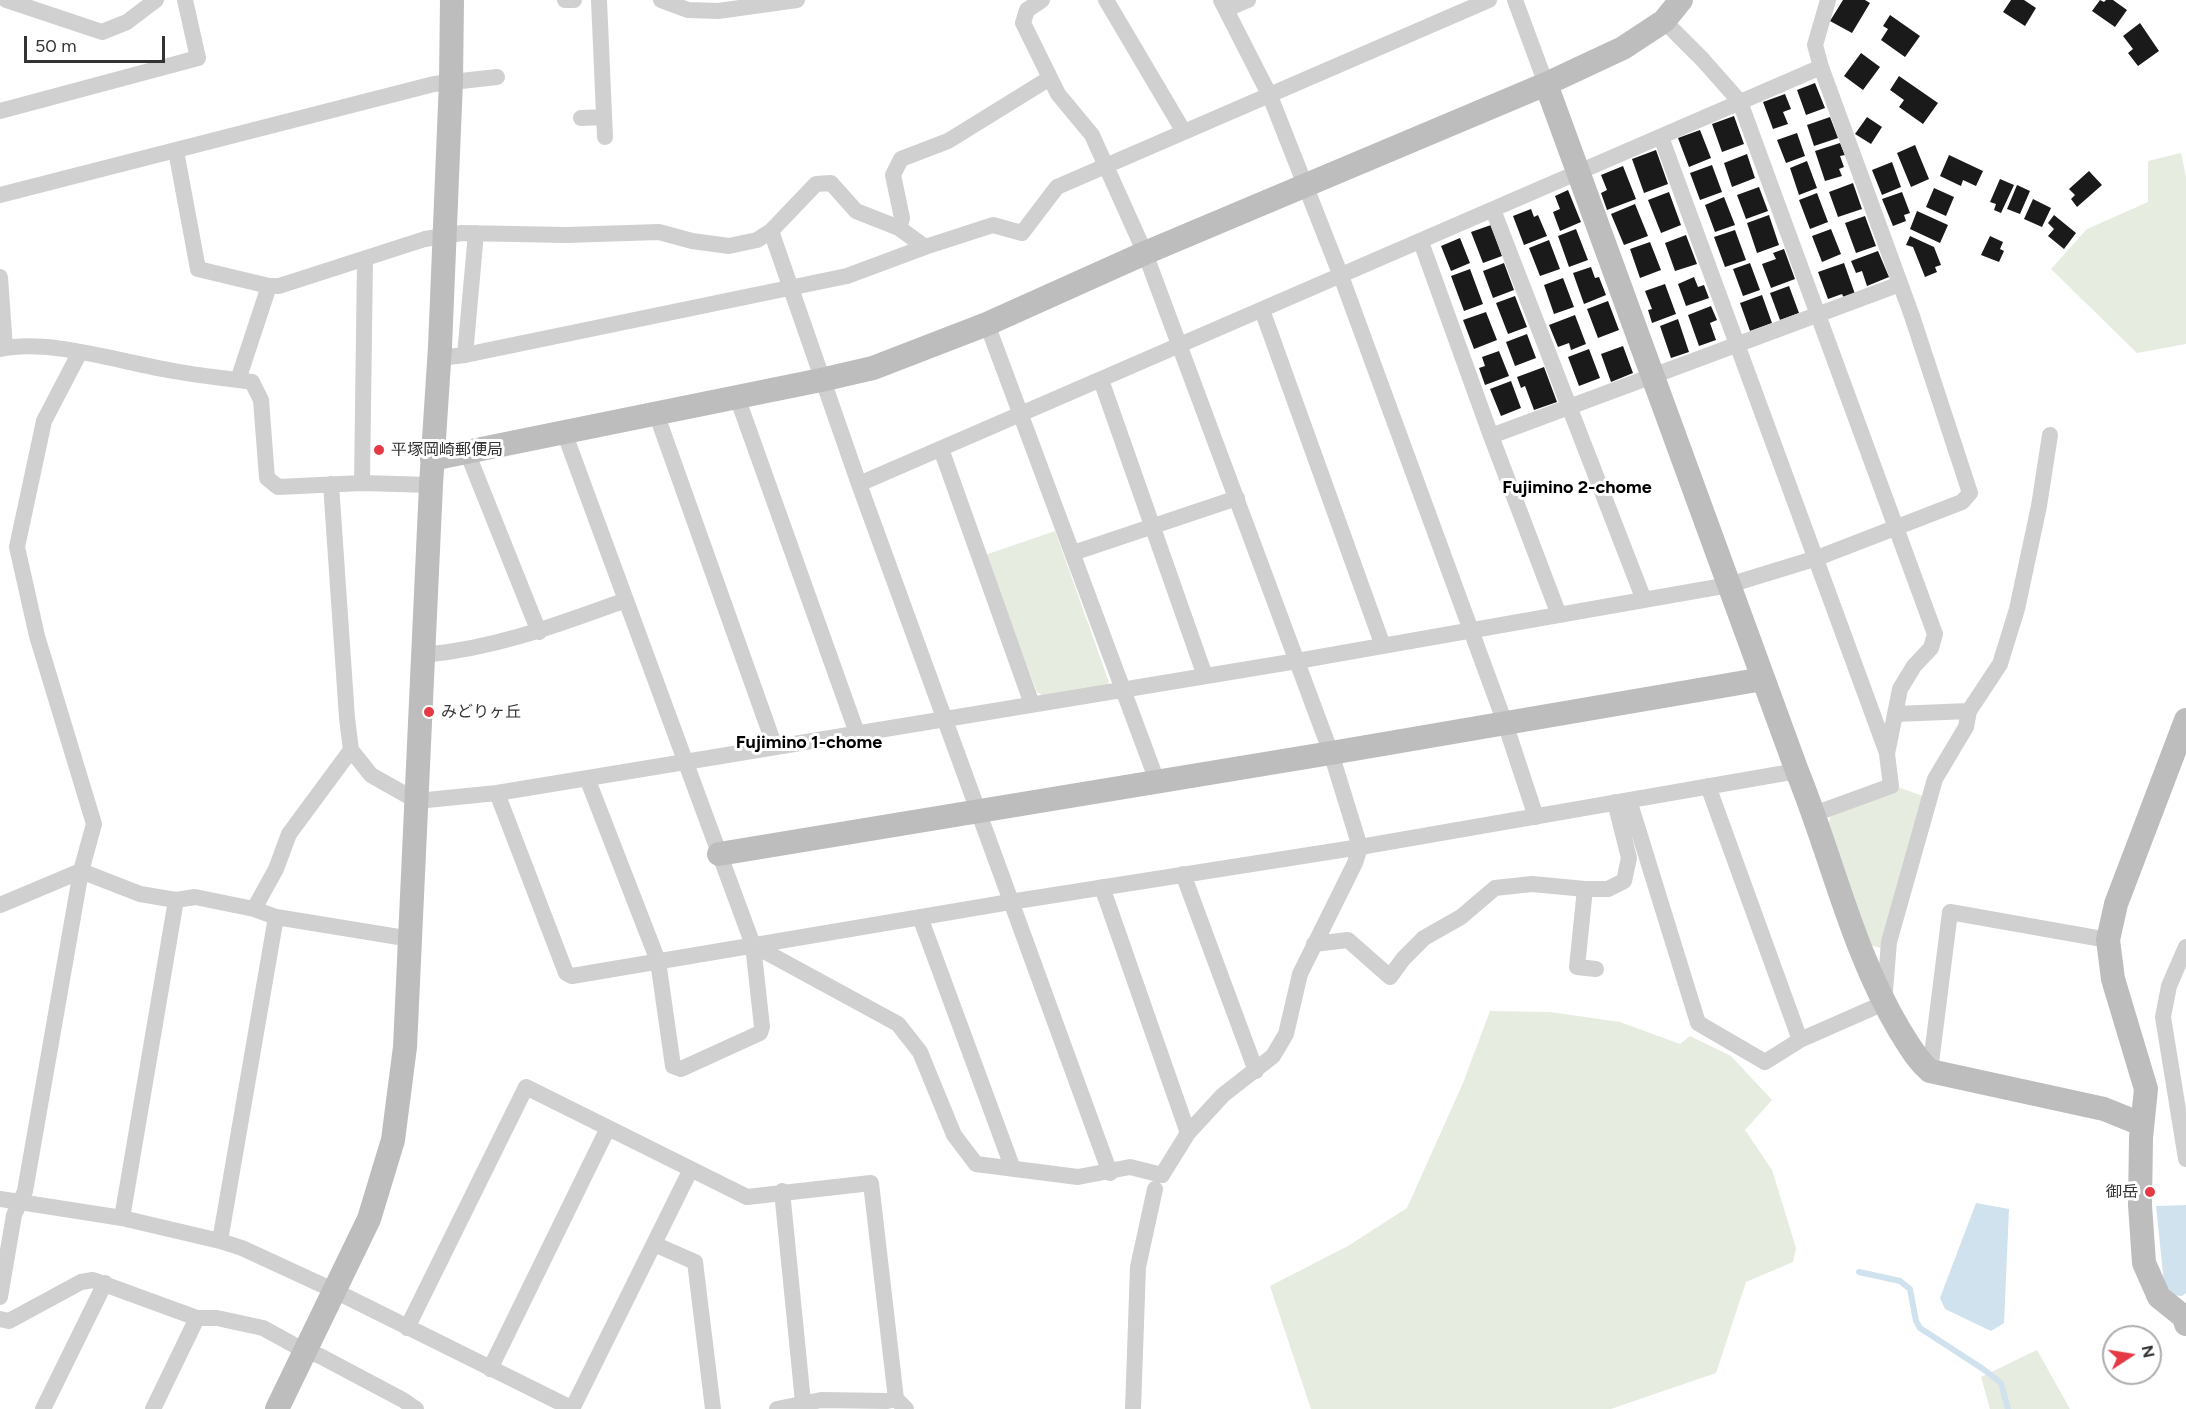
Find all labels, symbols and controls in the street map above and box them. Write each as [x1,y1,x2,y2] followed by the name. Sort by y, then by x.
[27,24,168,62] scale bar
[35,35,77,57] text: 50 m
[391,440,503,460] place label: 平塚岡崎郵便局
[372,443,386,457] marker: 平塚岡崎郵便局
[1502,477,1652,499] district label: Fujimino 2-chome
[441,702,521,722] place label: みどりヶ丘
[422,705,436,719] marker: みどりヶ丘
[736,732,882,754] district label: Fujimino 1-chome
[2106,1182,2138,1202] place label: 御岳
[2143,1185,2157,1199] marker: 御岳
[2102,1325,2162,1385] north arrow
[2138,1344,2159,1360] text: N

